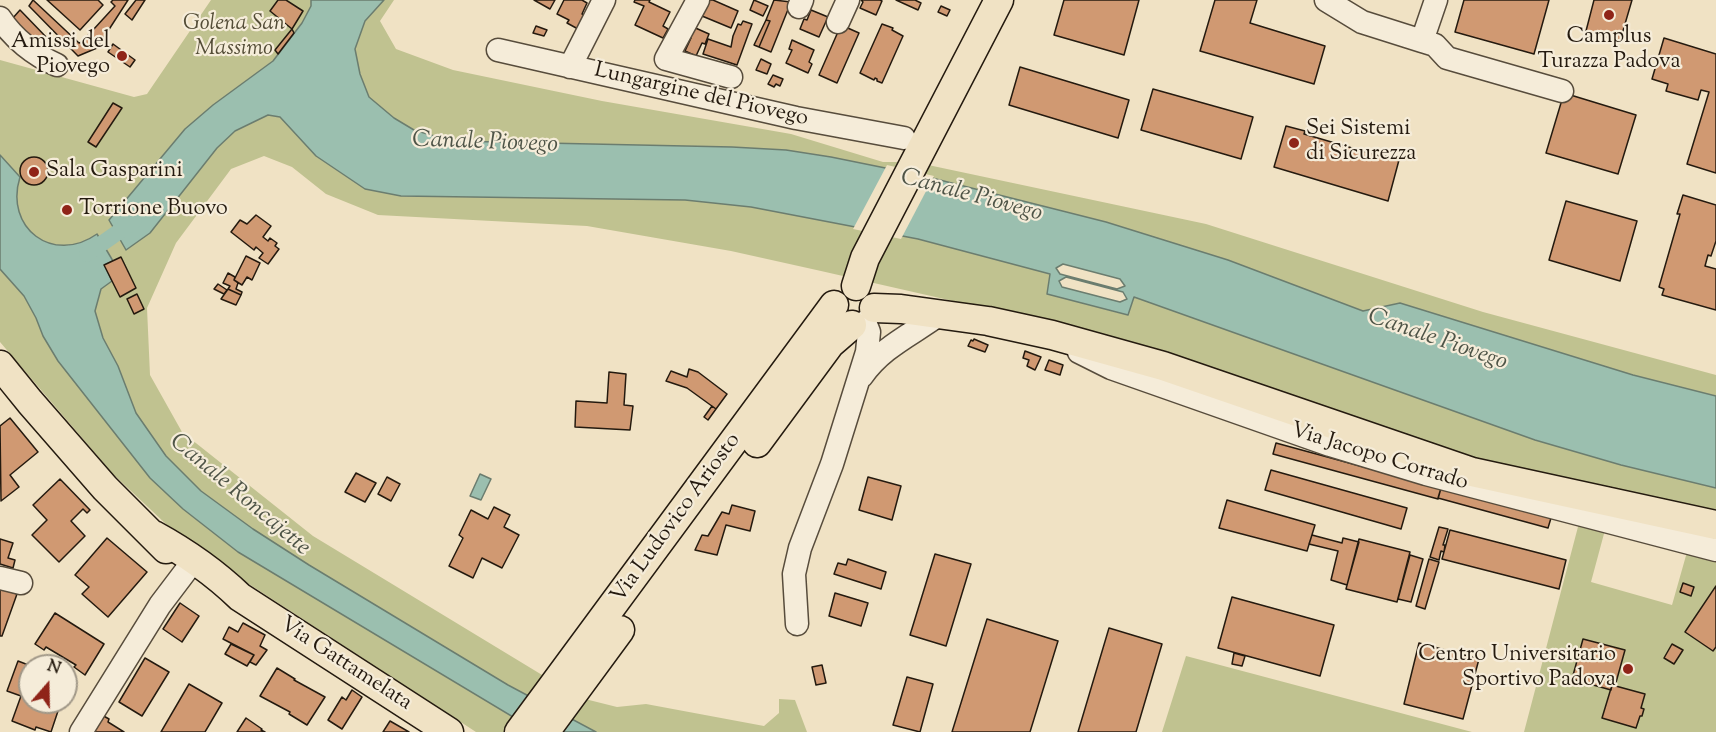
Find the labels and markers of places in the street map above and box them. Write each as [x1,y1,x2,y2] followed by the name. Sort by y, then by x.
[1602,8,1616,22] marker: Camplus Turazza Padova
[1537,25,1681,76] place label: Camplus Turazza Padova
[11,30,110,82] place label: Amissi del Piovego
[115,49,129,63] marker: Amissi del Piovego
[1306,117,1417,168] place label: Sei Sistemi di Sicurezza
[1287,136,1301,150] marker: Sei Sistemi di Sicurezza
[46,159,183,185] place label: Sala Gasparini
[27,165,41,179] marker: Sala Gasparini
[79,197,228,223] place label: Torrione Buovo
[60,203,74,217] marker: Torrione Buovo
[1418,643,1616,694] place label: Centro Universitario Sportivo Padova
[1621,662,1635,676] marker: Centro Universitario Sportivo Padova

